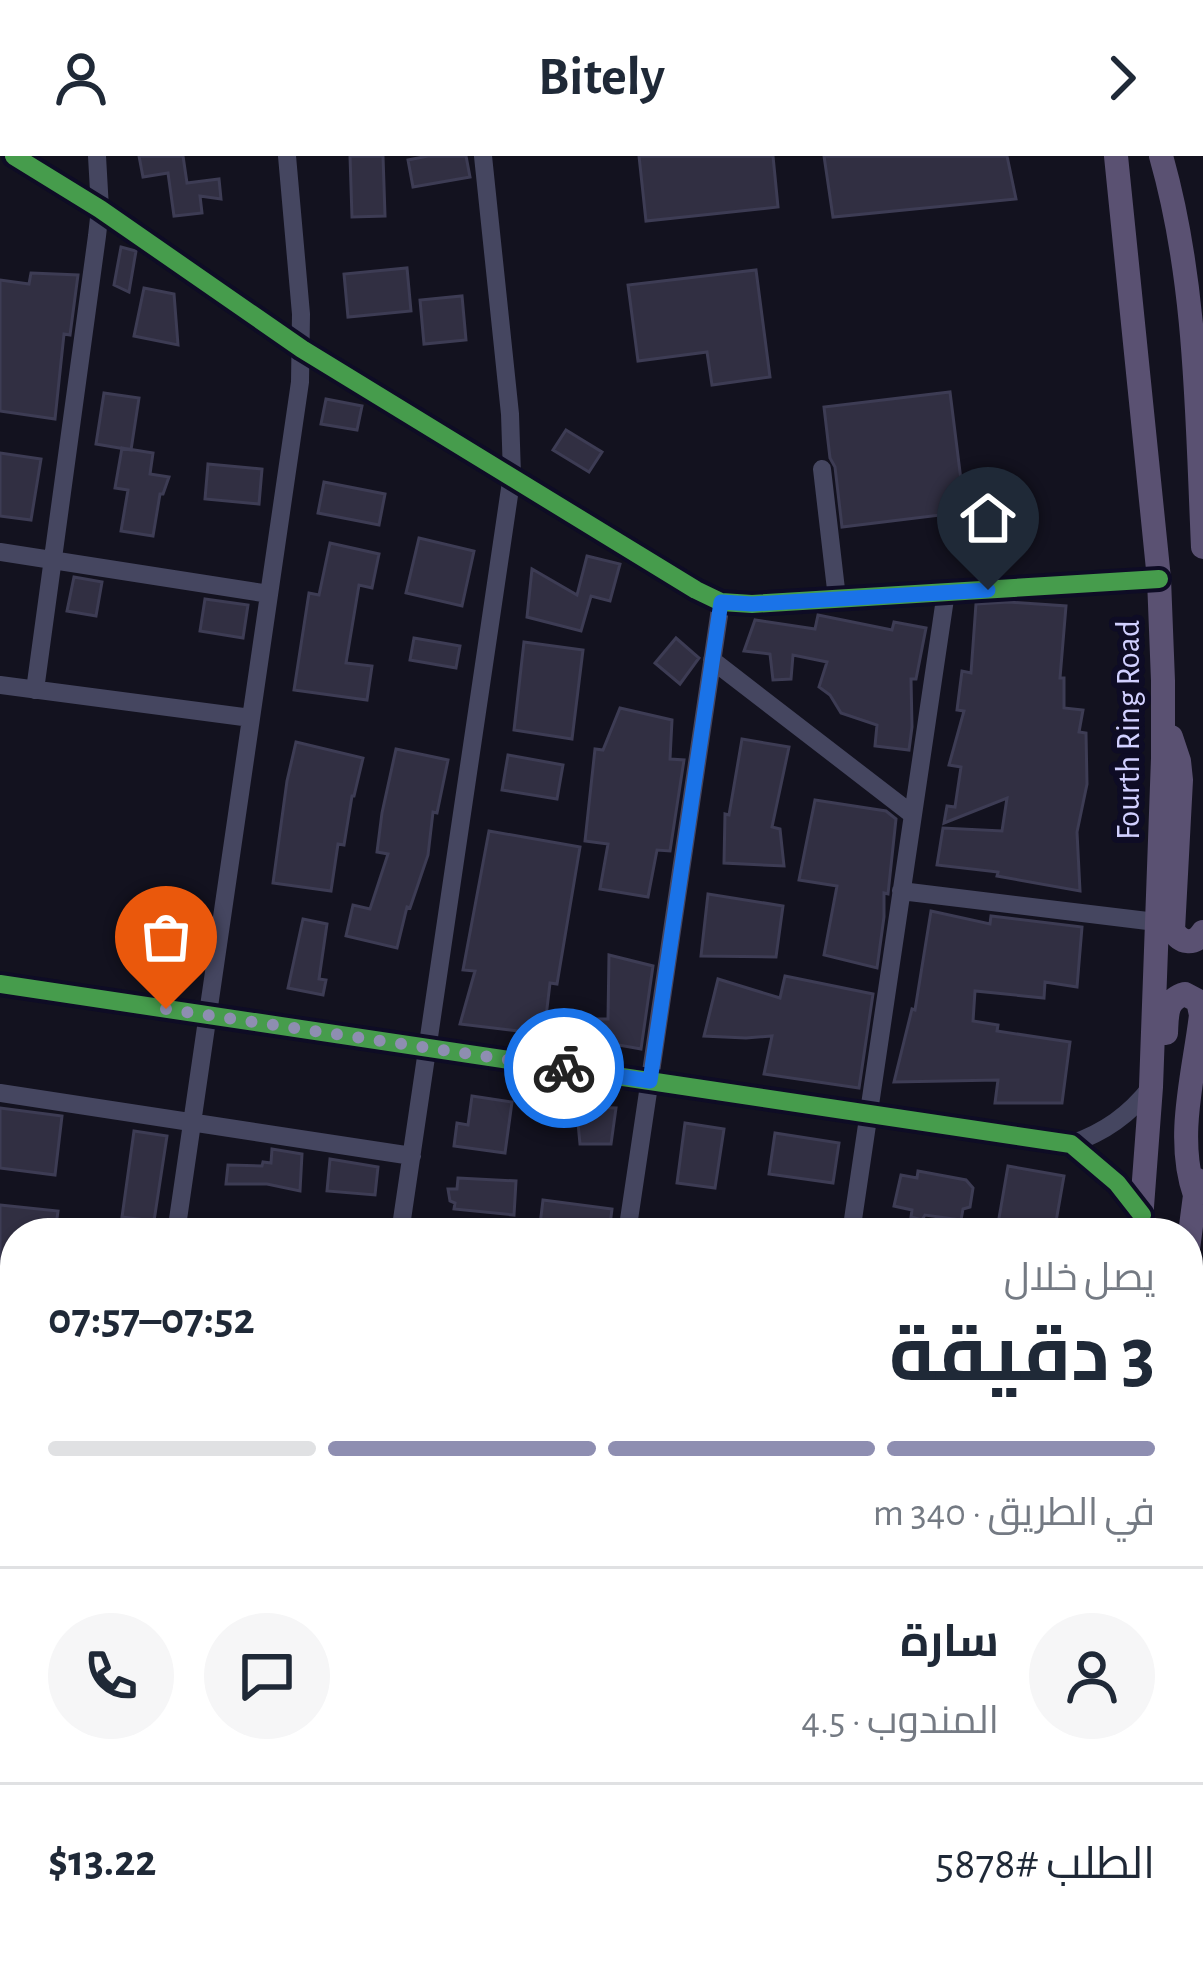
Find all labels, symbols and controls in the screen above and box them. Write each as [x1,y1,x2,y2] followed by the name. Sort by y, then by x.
[48,45,114,111] icon: person
[1089,45,1155,111] icon: forward
[538,51,665,105] text: Bitely
[937,467,1039,590] pin
[955,485,1021,551] icon: home
[1113,620,1146,840] street label: Fourth Ring Road
[115,886,217,1009] pin
[133,904,199,970] icon: bag
[504,1008,624,1128] courier
[531,1035,597,1101] icon: bike
[1004,1259,1155,1298] text: يصل خلال
[48,1297,255,1342] text: 07:52–07:57
[889,1318,1155,1396] text: 3 دقيقة
[873,1494,1155,1533] text: في الطريق · 340 m
[48,1613,174,1739] button: phone
[204,1613,330,1739] button: chat
[1029,1613,1155,1739] button: person
[900,1620,999,1665] text: سارة
[801,1702,999,1741] text: المندوب · 4.5
[48,1839,157,1884] text: $13.22
[935,1842,1155,1887] text: الطلب #5878

